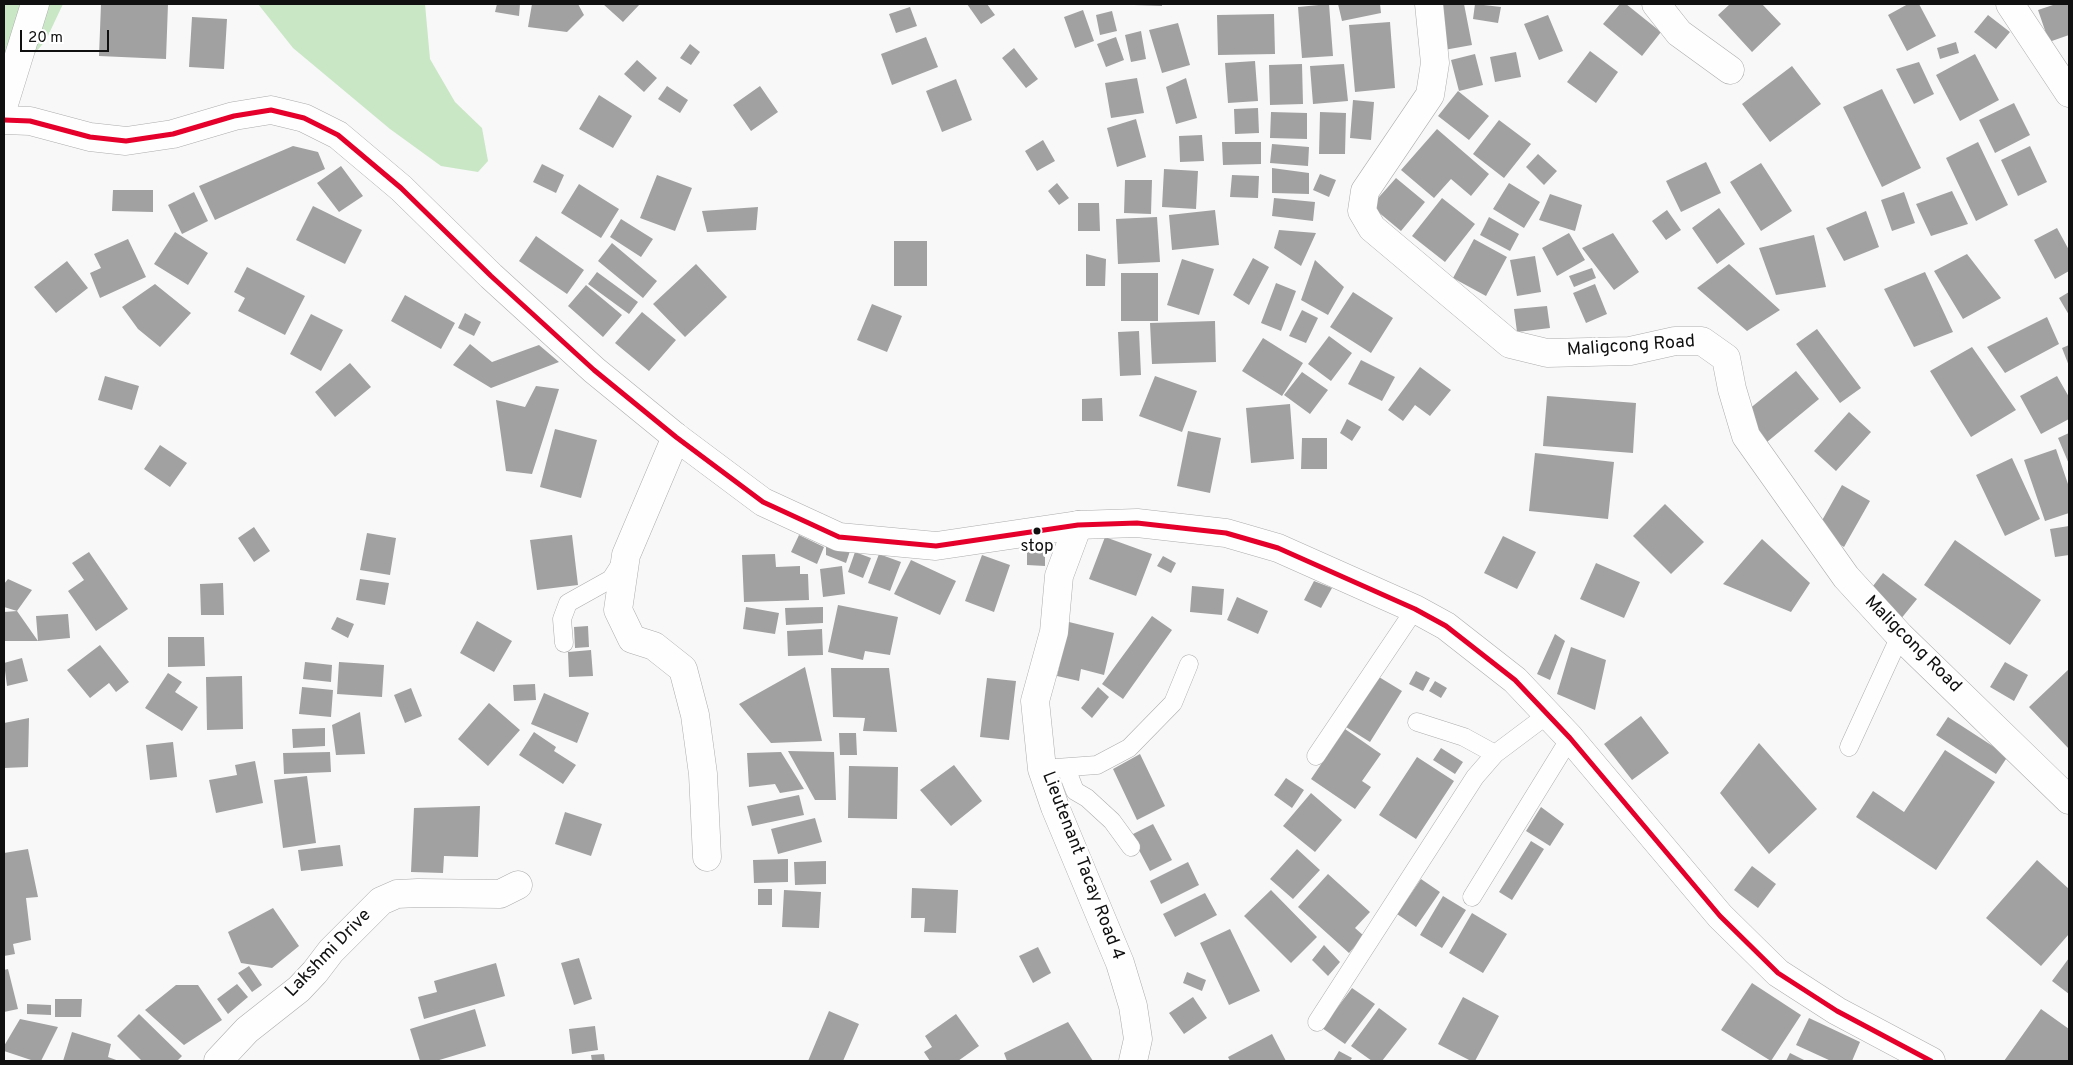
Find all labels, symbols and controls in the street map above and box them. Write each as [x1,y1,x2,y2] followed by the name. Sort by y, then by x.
[22,20,111,52] scale bar
[28,29,63,48] text: 20 m
[1566,332,1696,362] street label: Maligcong Road
[1032,526,1042,536] marker: stop
[1020,538,1054,558] place label: stop
[1859,592,1965,698] street label: Maligcong Road
[1036,769,1128,963] street label: Lieutenant Tacay Road 4
[282,905,376,1003] street label: Lakshmi Drive

